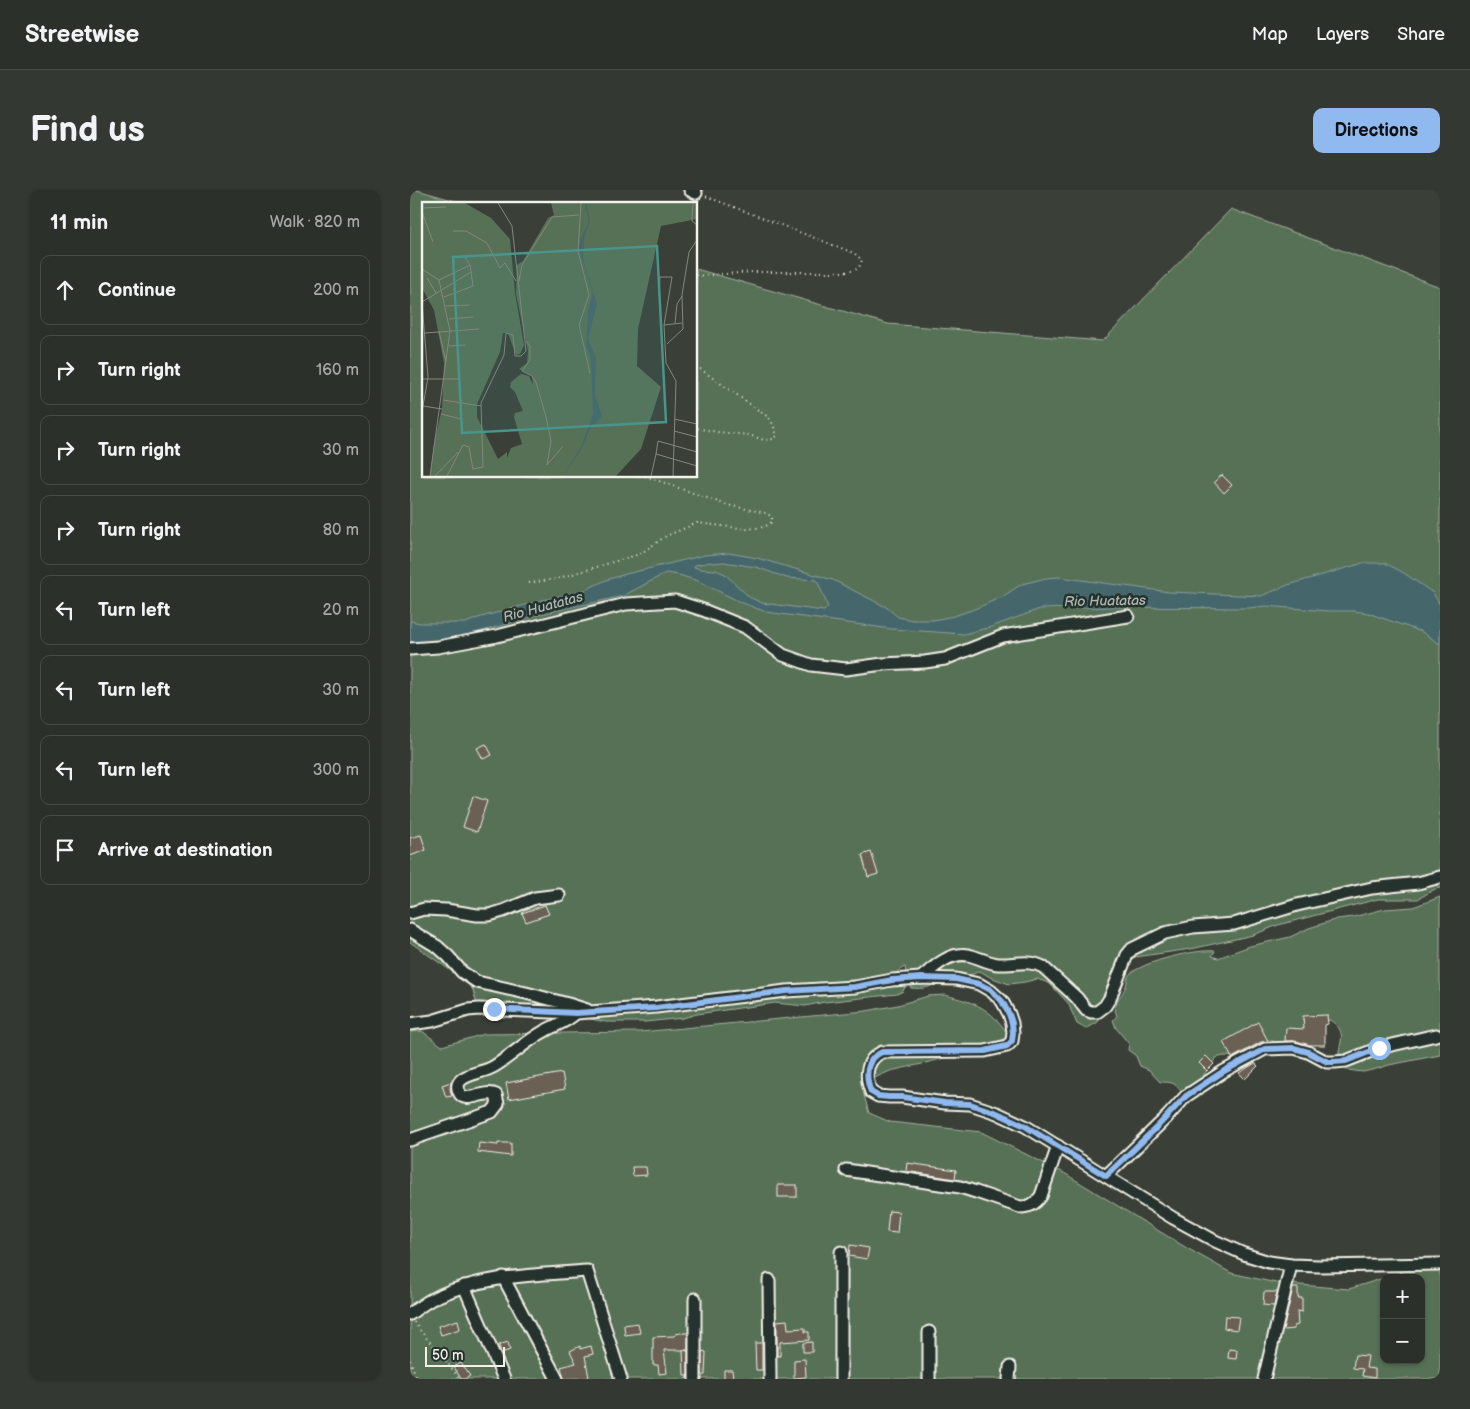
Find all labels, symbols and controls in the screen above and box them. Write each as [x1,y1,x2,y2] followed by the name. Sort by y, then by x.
[25,20,139,49] text: Streetwise
[1252,24,1288,45] text: Map
[1316,24,1369,45] text: Layers
[1397,24,1445,45] text: Share
[1313,108,1440,153] button: Directions
[30,109,145,152] text: Find us
[422,202,698,478] inset map
[50,210,108,235] text: 11 min
[270,213,360,232] text: Walk · 820 m
[51,276,79,304] icon: ahead
[98,279,176,302] text: Continue
[313,281,359,300] text: 200 m
[51,356,79,384] icon: right
[98,359,181,382] text: Turn right
[316,361,359,380] text: 160 m
[51,436,79,464] icon: right
[98,439,181,462] text: Turn right
[322,441,359,460] text: 30 m
[51,516,79,544] icon: right
[98,519,181,542] text: Turn right
[323,521,359,540] text: 80 m
[501,588,585,626] water label: Rio Huatatas
[1064,592,1146,610] water label: Rio Huatatas
[51,596,79,624] icon: left
[98,599,170,622] text: Turn left
[323,601,359,620] text: 20 m
[51,676,79,704] icon: left
[98,679,170,702] text: Turn left
[322,681,359,700] text: 30 m
[51,756,79,784] icon: left
[98,759,170,782] text: Turn left
[313,761,359,780] text: 300 m
[51,836,79,864] icon: arrive
[98,839,273,862] text: Arrive at destination
[483,998,506,1021] route end
[1368,1037,1391,1060] route start
[1380,1274,1425,1364] map controls
[1380,1274,1425,1319] button: +
[1380,1319,1425,1364] button: −
[425,1344,505,1367] scale bar
[432,1347,464,1364] text: 50 m

